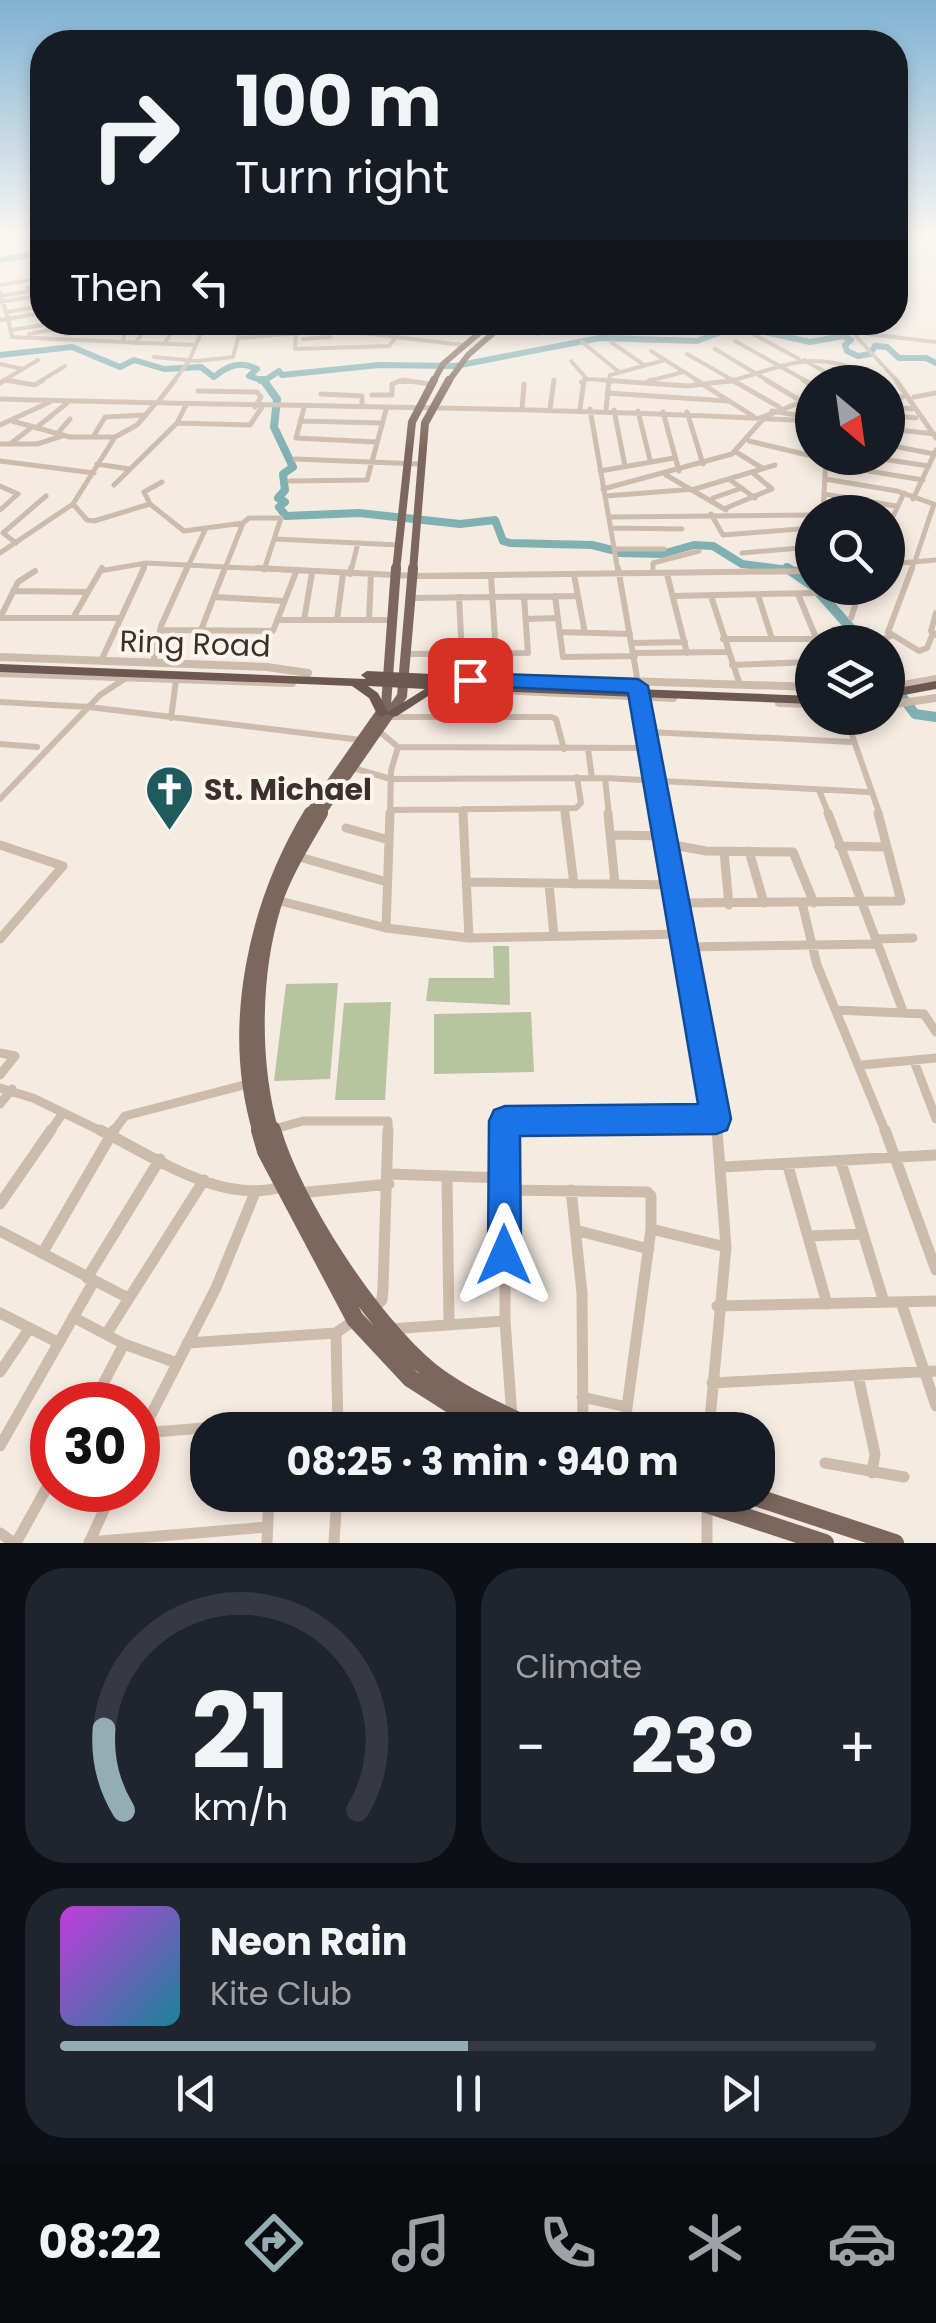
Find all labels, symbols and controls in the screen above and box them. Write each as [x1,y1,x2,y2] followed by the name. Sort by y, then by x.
[235,52,442,151] text: 100 m
[70,70,200,200] icon: right
[235,146,449,209] text: Turn right
[183,260,238,315] icon: left
[70,261,163,314] text: Then
[795,365,905,475] north arrow
[795,365,905,735] map controls
[795,495,905,605] button: search
[119,619,271,668] street label: Ring Road
[795,625,905,735] button: layers
[428,638,513,723] pin
[443,653,498,708] icon: arrive
[143,764,195,832] church icon: St. Michael
[204,768,372,811] place label: St. Michael
[452,1203,556,1307] position arrow
[30,1382,160,1512] speed limit sign: 30
[287,1435,678,1488] text: 08:25 · 3 min · 940 m
[516,1644,642,1689] text: Climate
[191,1659,290,1804] text: 21
[631,1694,754,1799] text: 23°
[516,1709,546,1786] text: −
[838,1709,876,1786] text: +
[193,1782,288,1833] text: km/h
[210,1915,407,1968] text: Neon Rain
[210,1971,352,2016] text: Kite Club
[169,2066,224,2121] icon: previous
[441,2066,496,2121] icon: pause
[713,2066,768,2121] icon: next
[239,2208,309,2278] icon: directions
[386,2208,456,2278] icon: music
[533,2208,603,2278] icon: phone
[680,2208,750,2278] icon: climate
[827,2208,897,2278] icon: car
[39,2211,161,2274] text: 08:22

